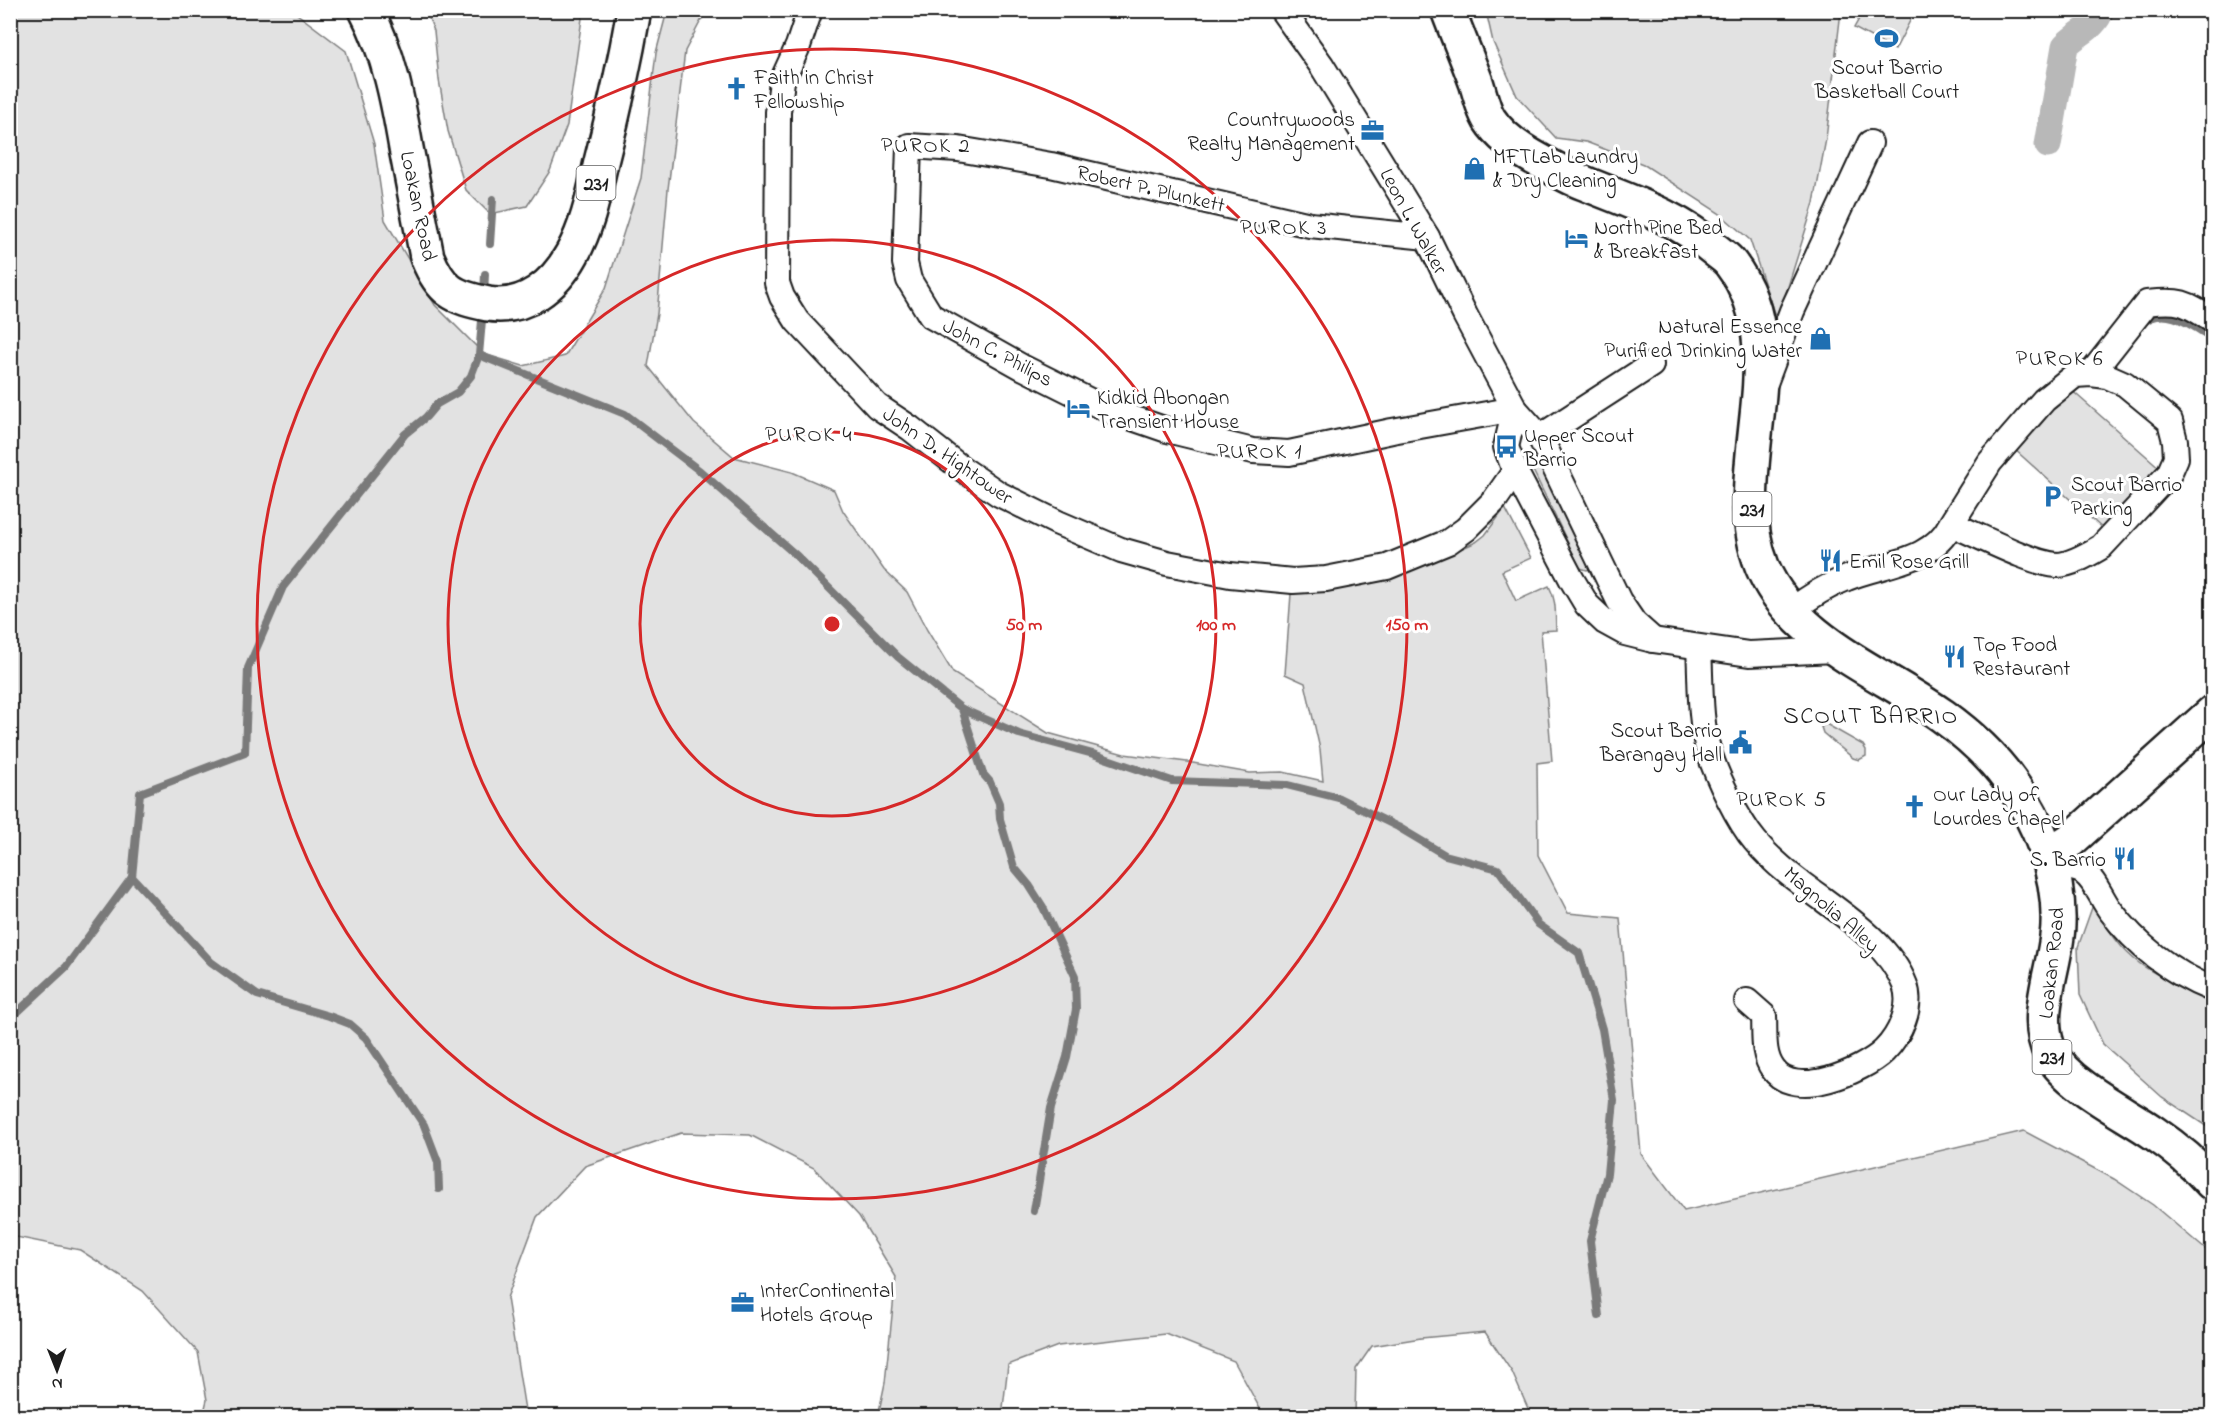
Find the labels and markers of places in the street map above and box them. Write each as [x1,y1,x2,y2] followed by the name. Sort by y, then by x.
[1874,26,1900,52] sports icon: Scout Barrio Basketball Court
[1814,54,1959,108] place label: Scout Barrio Basketball Court
[753,64,874,118] place label: Faith in Christ Fellowship
[723,76,749,102] church icon: Faith in Christ Fellowship
[1187,106,1355,162] place label: Countrywoods Realty Management
[1360,118,1386,144] office icon: Countrywoods Realty Management
[1493,143,1638,199] place label: MFTLab Laundry & Dry Cleaning
[1462,155,1488,181] shop icon: MFTLab Laundry & Dry Cleaning
[1594,214,1723,268] place label: North Pine Bed & Breakfast
[1563,226,1589,252] hotel icon: North Pine Bed & Breakfast
[1604,313,1803,369] place label: Natural Essence Purified Drinking Water
[1807,325,1833,351] shop icon: Natural Essence Purified Drinking Water
[1097,384,1240,438] place label: Kidkid Abongan Transient House
[1066,396,1092,422] hotel icon: Kidkid Abongan Transient House
[1523,422,1634,476] place label: Upper Scout Barrio
[1493,434,1519,460] bus stop icon: Upper Scout Barrio
[2071,471,2182,527] place label: Scout Barrio Parking
[2040,483,2066,509] parking icon: Scout Barrio Parking
[1818,548,1844,574] restaurant icon: Emil Rose Grill
[1849,548,1969,578] place label: Emil Rose Grill
[822,614,842,634] centre of rings
[1973,631,2070,685] place label: Top Food Restaurant
[1942,643,1968,669] restaurant icon: Top Food Restaurant
[1599,717,1722,773] place label: Scout Barrio Barangay Hall
[1727,729,1753,755] public building icon: Scout Barrio Barangay Hall
[1933,781,2065,835] place label: Our Lady of Lourdes Chapel
[1902,793,1928,819] church icon: Our Lady of Lourdes Chapel
[2030,846,2106,876] place label: S. Barrio
[2111,846,2137,872] restaurant icon: S. Barrio
[760,1277,894,1331] place label: InterContinental Hotels Group
[729,1289,755,1315] office icon: InterContinental Hotels Group

